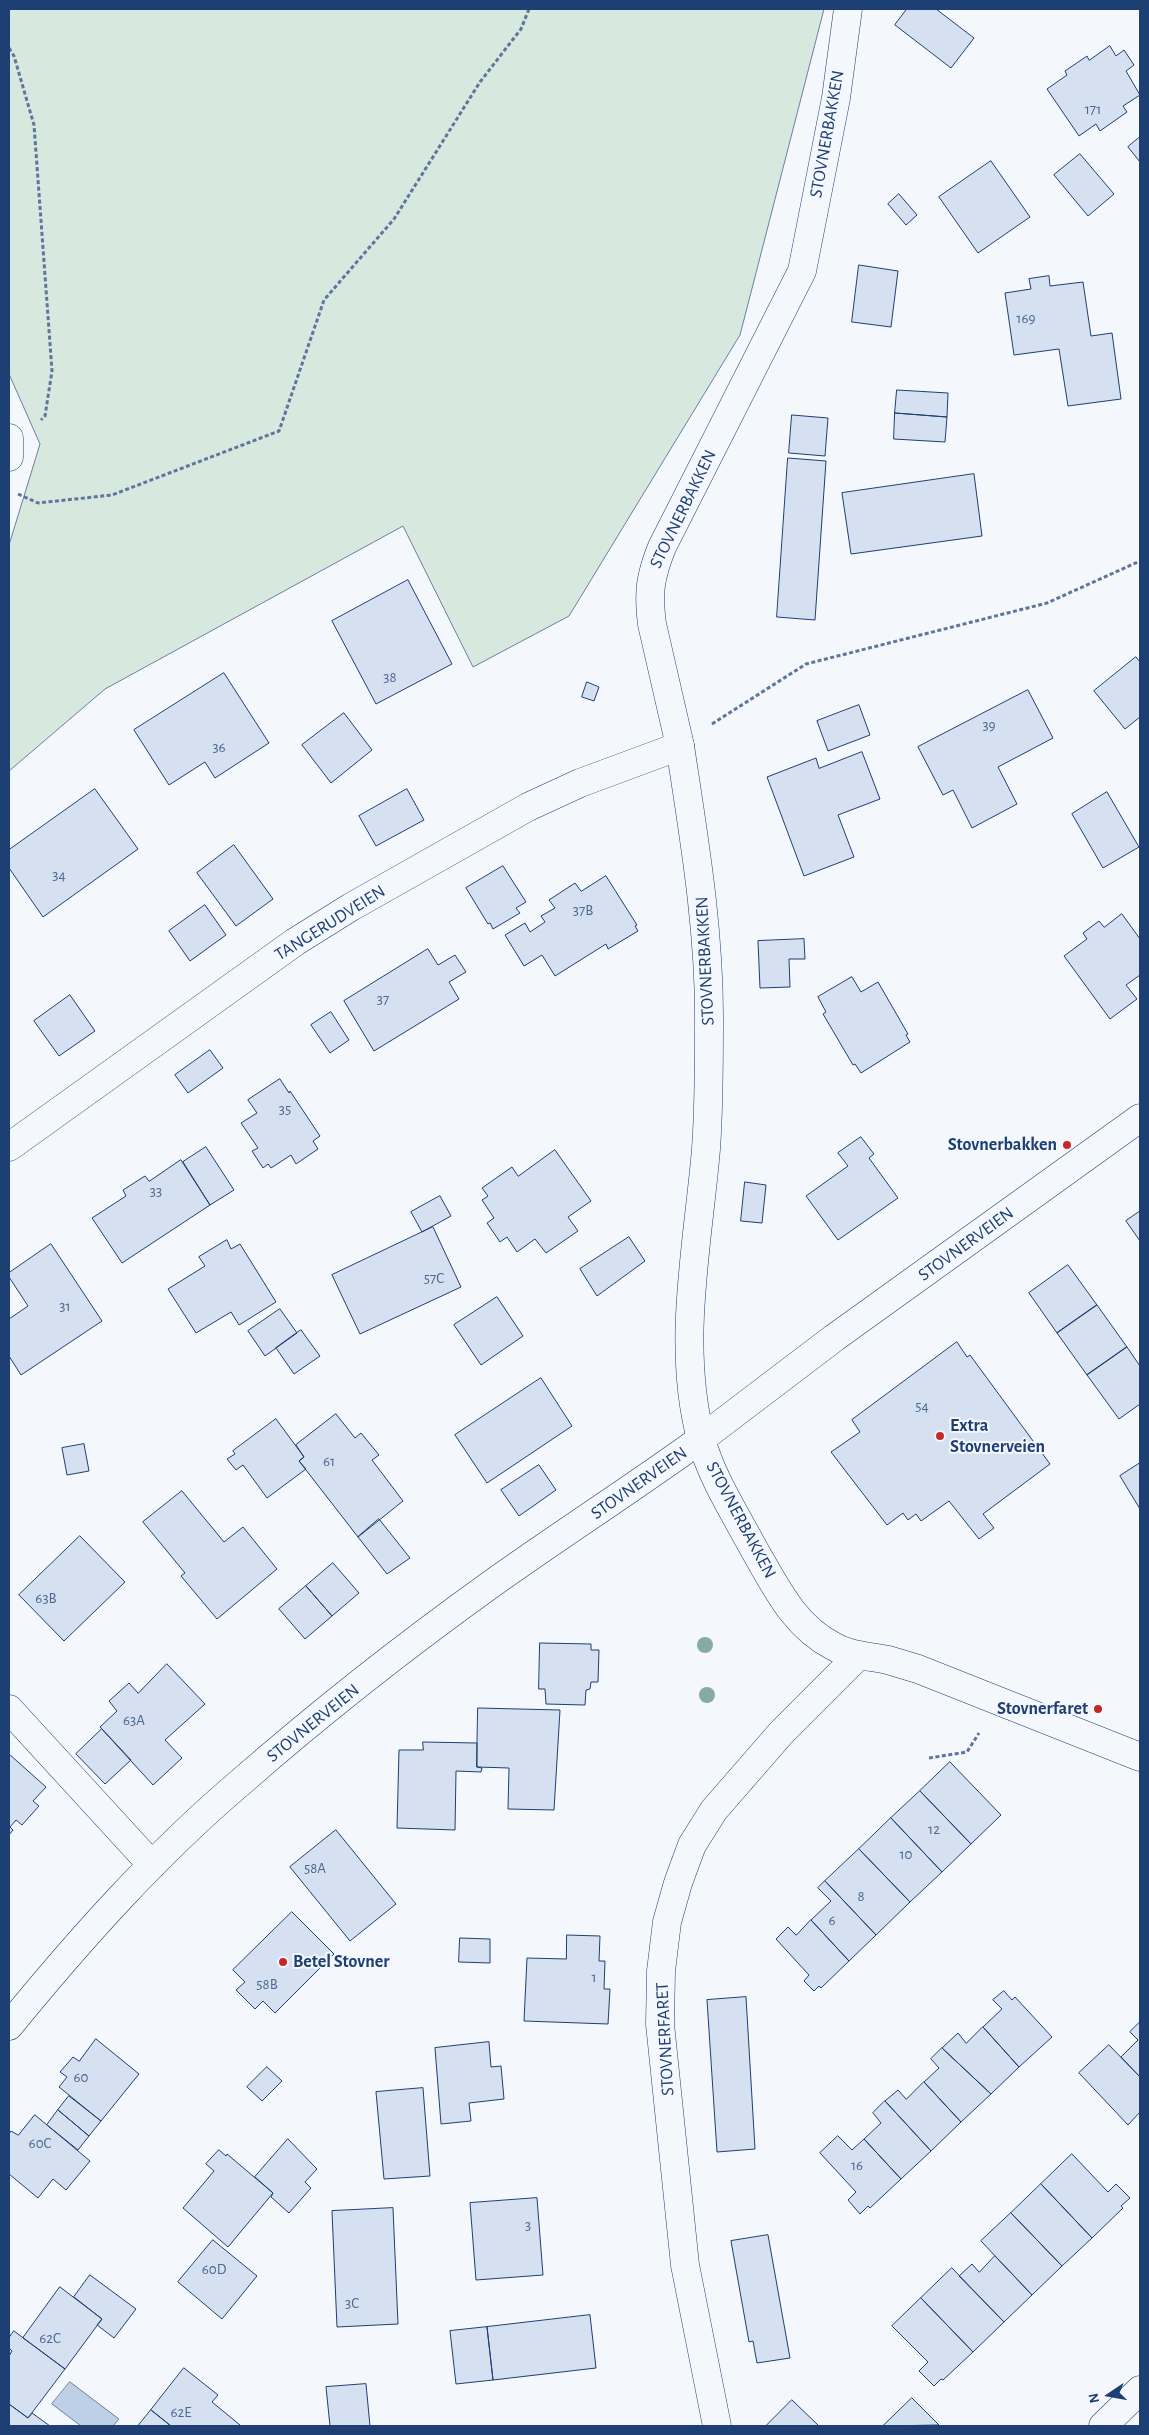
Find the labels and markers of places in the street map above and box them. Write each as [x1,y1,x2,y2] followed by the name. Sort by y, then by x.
[948,1134,1057,1156] place label: Stovnerbakken
[1061,1139,1073,1151] marker: Stovnerbakken
[950,1415,1045,1458] place label: Extra Stovnerveien
[934,1430,946,1442] marker: Extra Stovnerveien
[997,1698,1088,1720] place label: Stovnerfaret
[1092,1703,1104,1715] marker: Stovnerfaret
[293,1951,390,1973] place label: Betel Stovner
[277,1956,289,1968] marker: Betel Stovner

